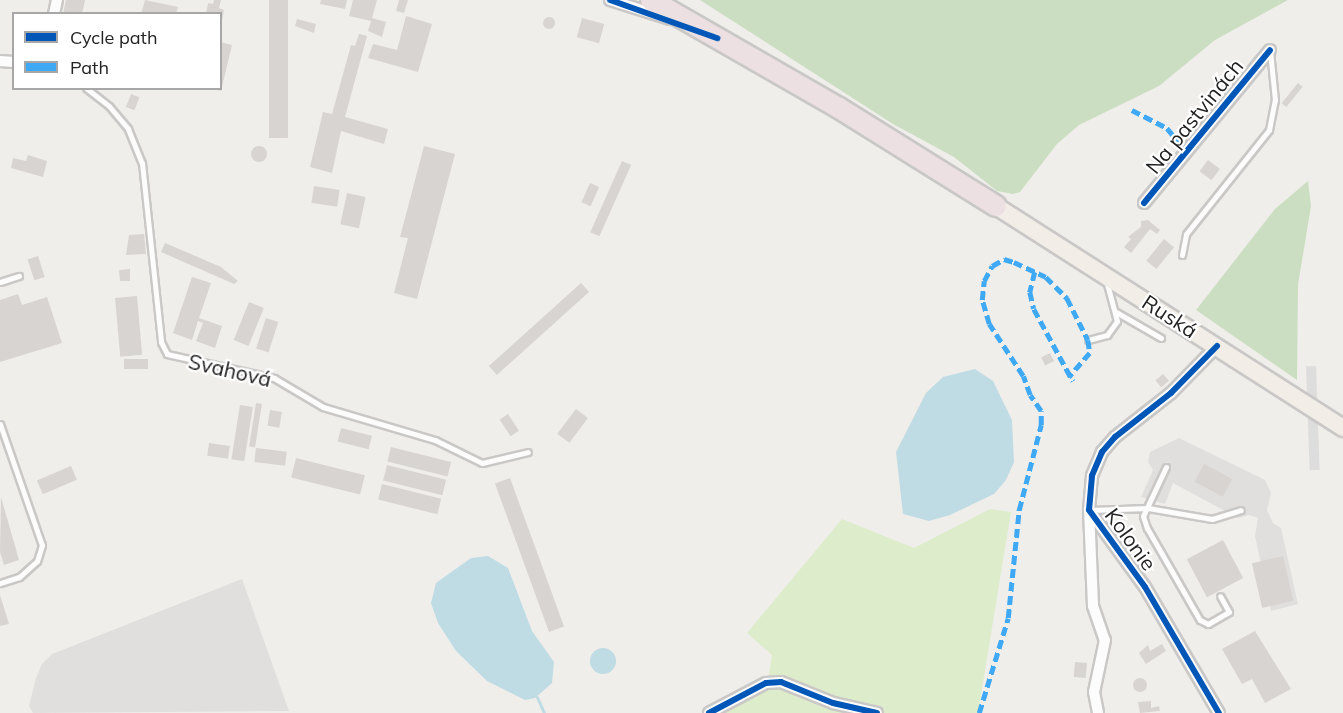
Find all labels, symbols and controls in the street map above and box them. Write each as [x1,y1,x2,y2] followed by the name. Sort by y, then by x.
[12,12,222,90] legend
[70,26,157,49] text: Cycle path
[1140,53,1248,179] street label: Na pastvinách
[70,56,109,79] text: Path
[1138,289,1202,343] street label: Ruská
[186,348,274,392] street label: Svahová
[1100,503,1162,575] street label: Kolonie

